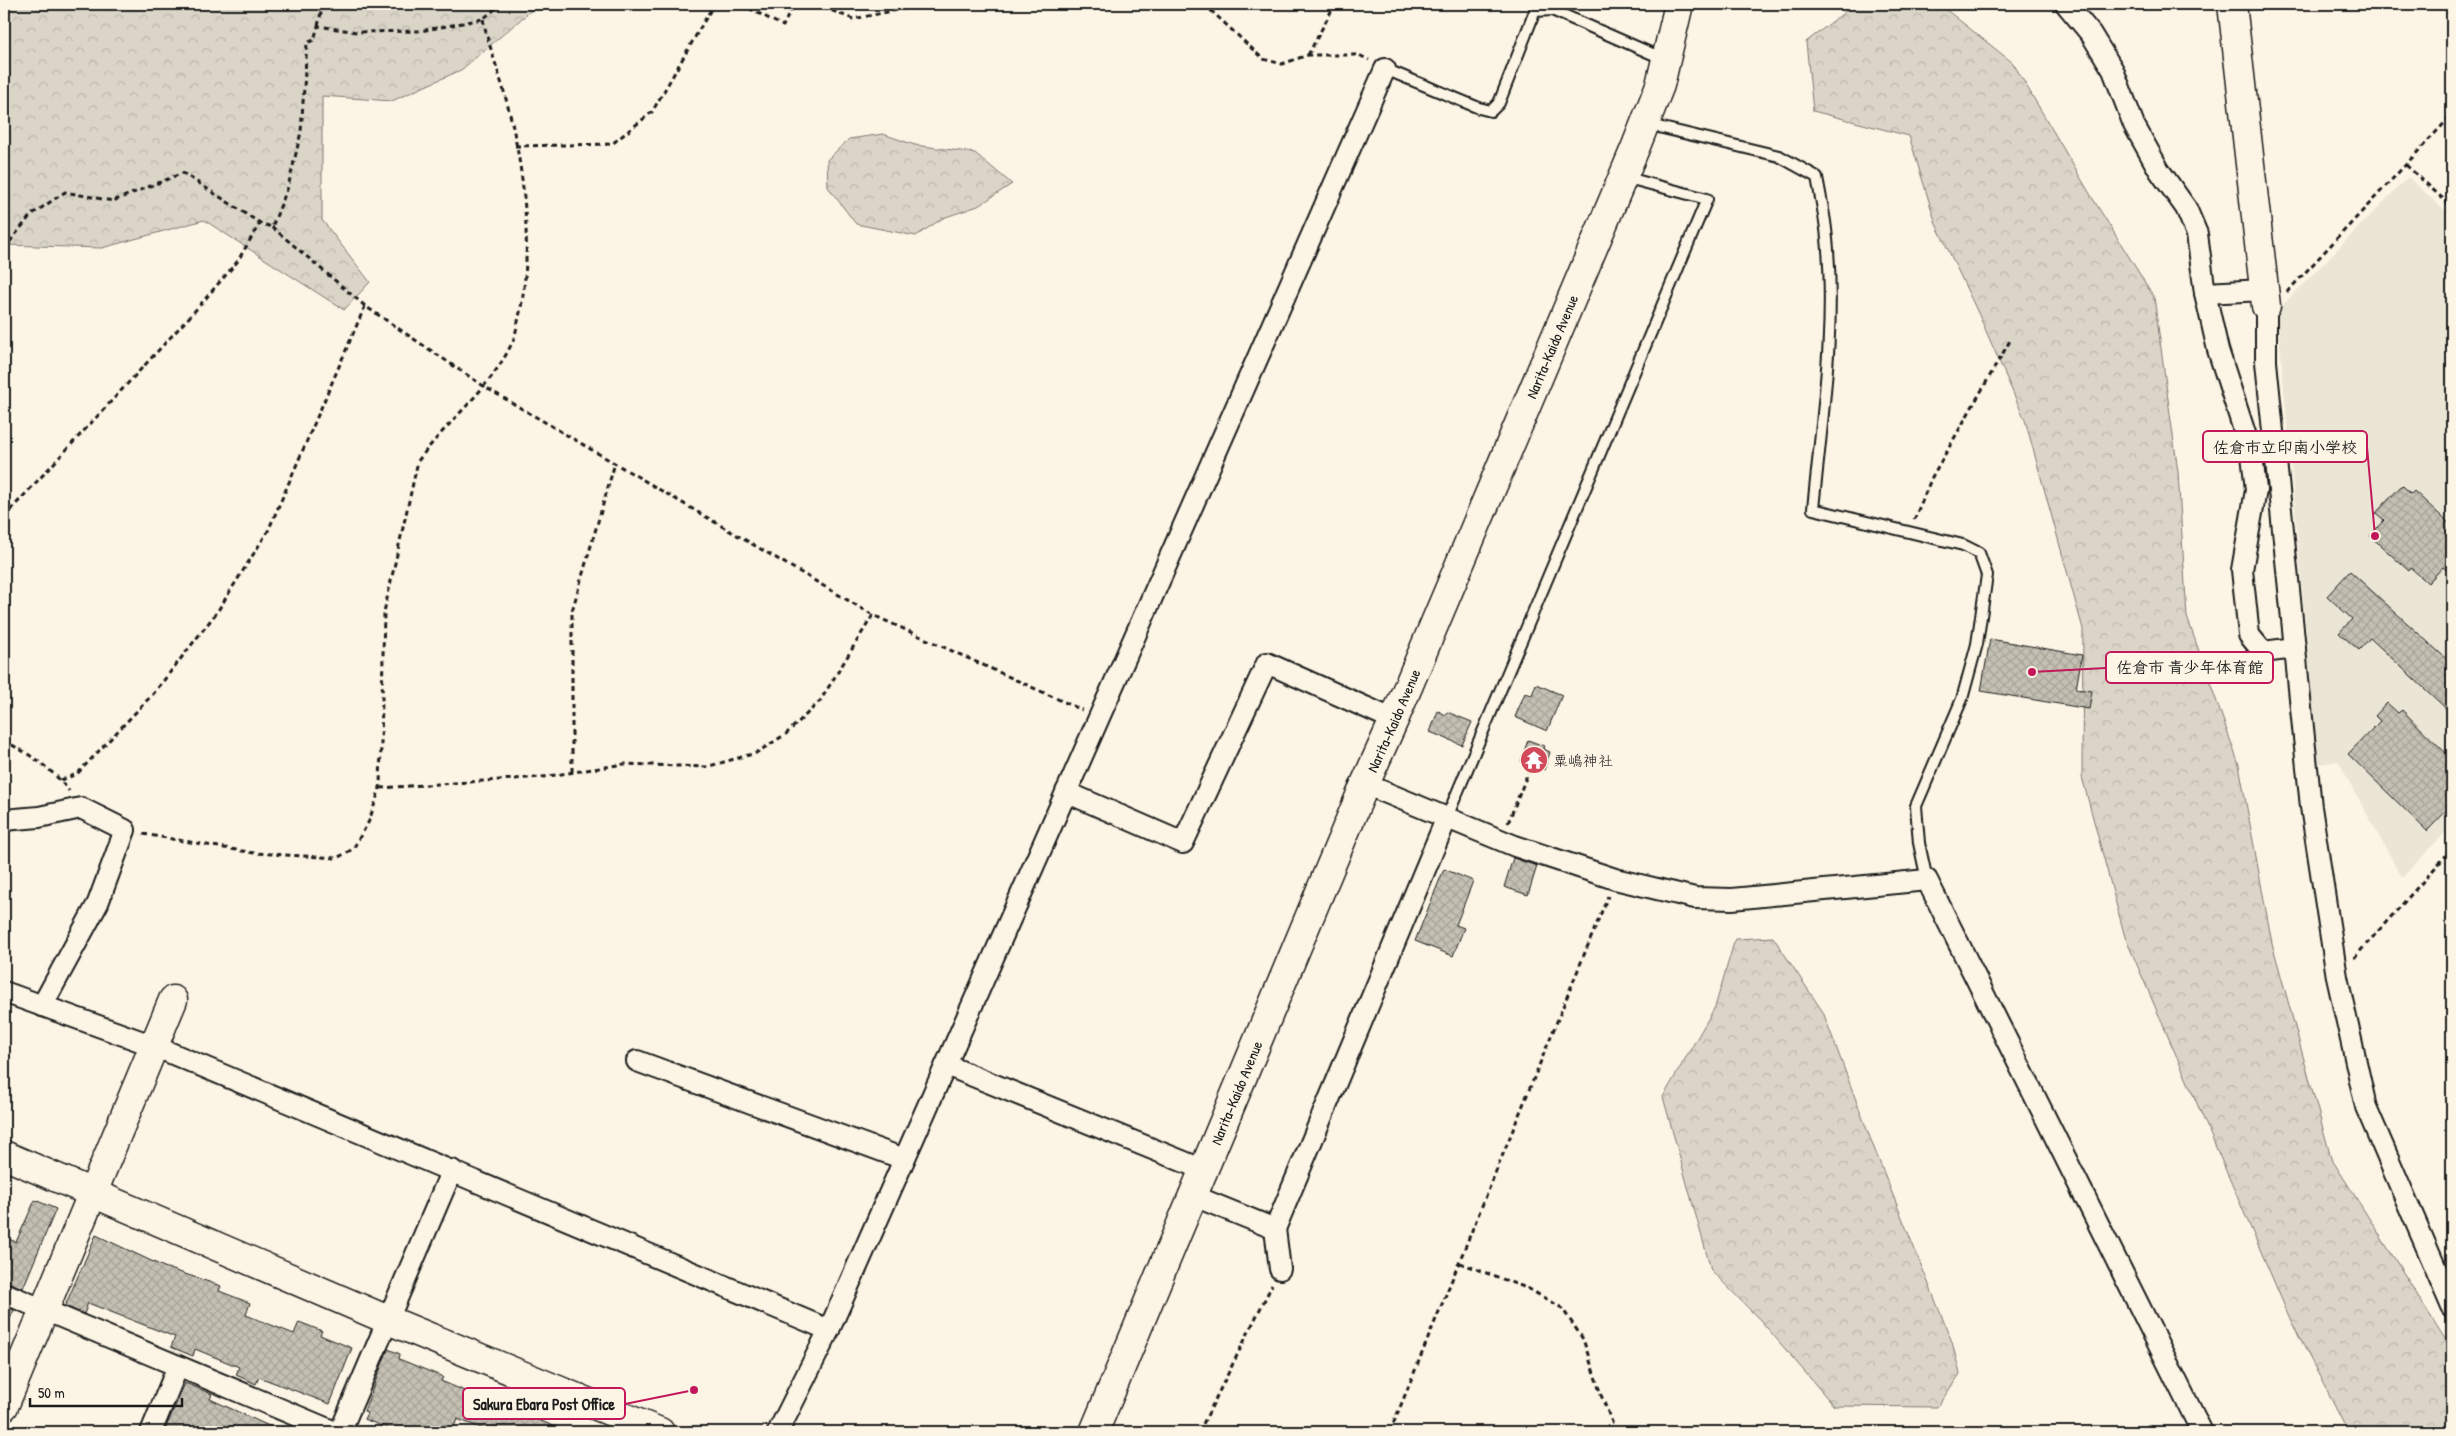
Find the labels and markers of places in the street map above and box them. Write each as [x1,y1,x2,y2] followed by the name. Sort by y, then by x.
[2203,431,2367,462] callout: 佐倉市立印南小学校
[2106,652,2273,683] callout: 佐倉市 青少年体育館
[1519,745,1549,775] temple icon: 粟嶋神社
[1553,750,1613,771] place label: 粟嶋神社
[463,1388,625,1419] callout: Sakura Ebara Post Office

